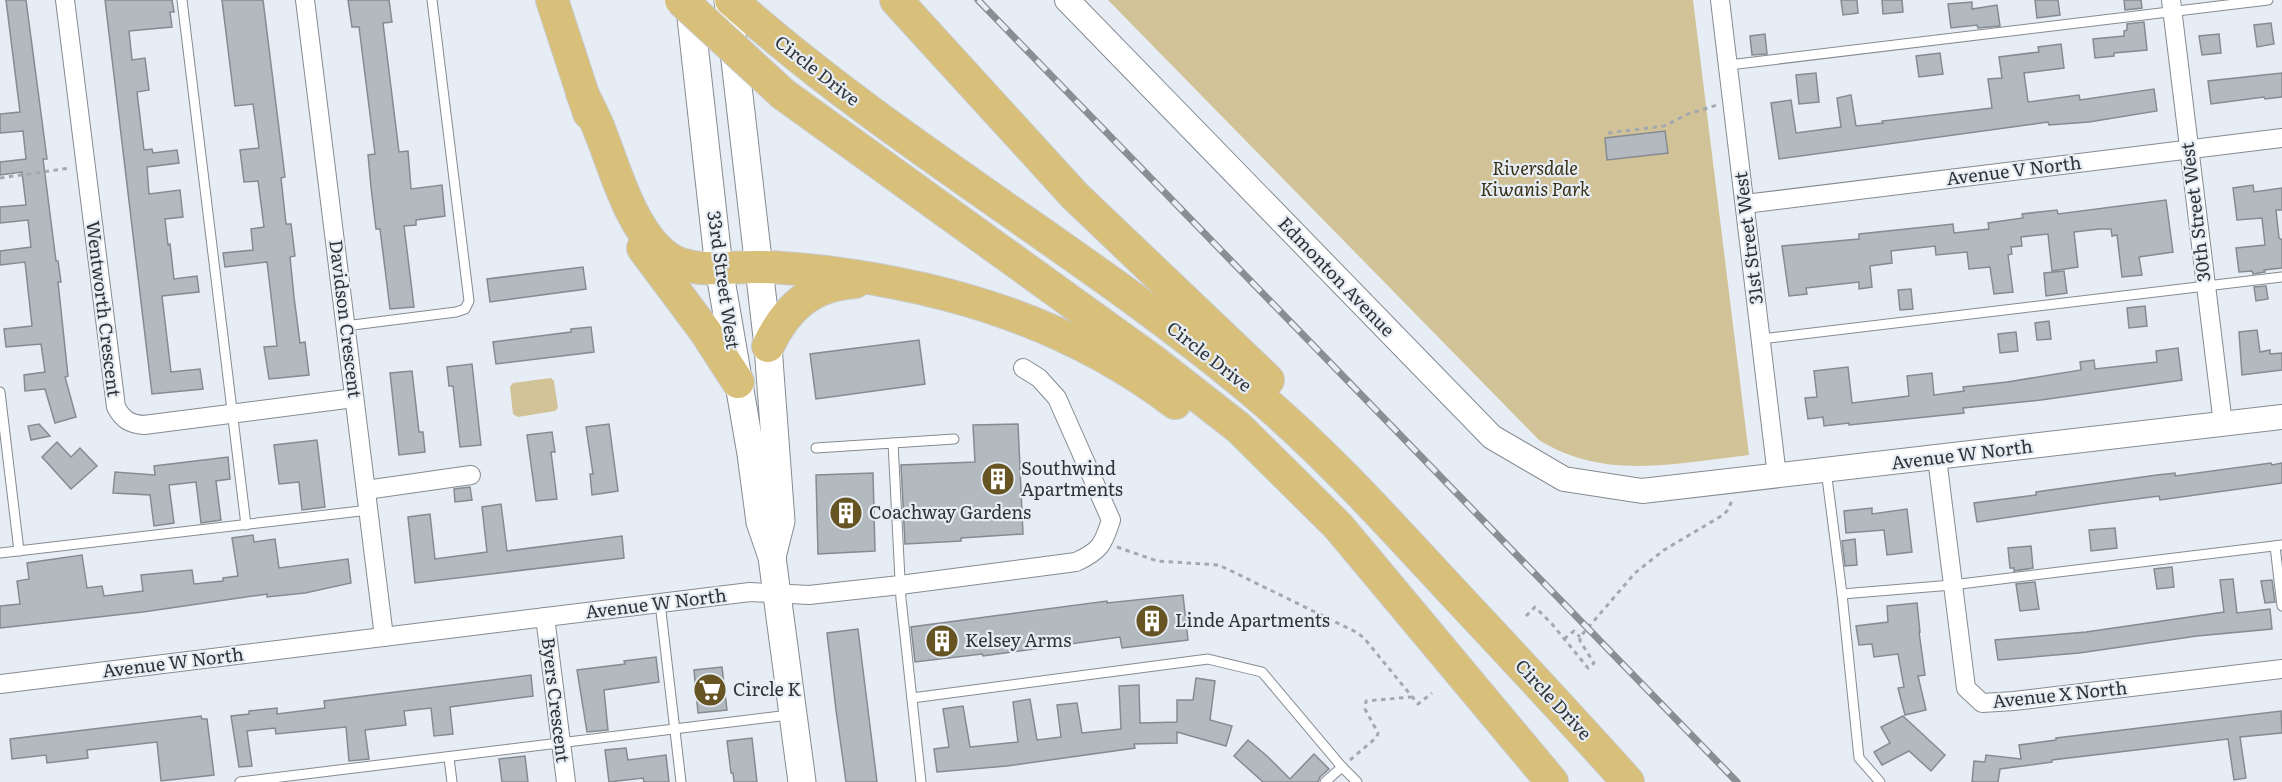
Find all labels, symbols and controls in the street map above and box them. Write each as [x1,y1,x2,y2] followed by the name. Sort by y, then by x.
[769,28,866,112] street label: Circle Drive
[2172,140,2216,284] street label: 30th Street West
[1945,148,2083,191] street label: Avenue V North
[1480,154,1590,202] park label: Riversdale Kiwanis Park
[1726,170,1769,306] street label: 31st Street West
[701,209,748,351] street label: 33rd Street West
[1273,210,1402,342] street label: Edmonton Avenue
[80,219,129,399] street label: Wentworth Crescent
[323,238,370,400] street label: Davidson Crescent
[1161,314,1258,398] street label: Circle Drive
[1890,431,2034,476] street label: Avenue W North
[1021,454,1123,502] place label: Southwind Apartments
[980,461,1016,497] building icon: Southwind Apartments
[828,495,864,531] building icon: Coachway Gardens
[869,498,1031,525] place label: Coachway Gardens
[584,580,728,625] street label: Avenue W North
[1134,603,1170,639] building icon: Linde Apartments
[1175,606,1330,633] place label: Linde Apartments
[924,623,960,659] building icon: Kelsey Arms
[965,626,1071,653] place label: Kelsey Arms
[535,636,578,765] street label: Byers Crescent
[101,639,245,684] street label: Avenue W North
[1509,653,1599,745] street label: Circle Drive
[692,672,728,708] supermarket icon: Circle K
[1991,673,2129,714] street label: Avenue X North
[733,675,802,702] place label: Circle K

